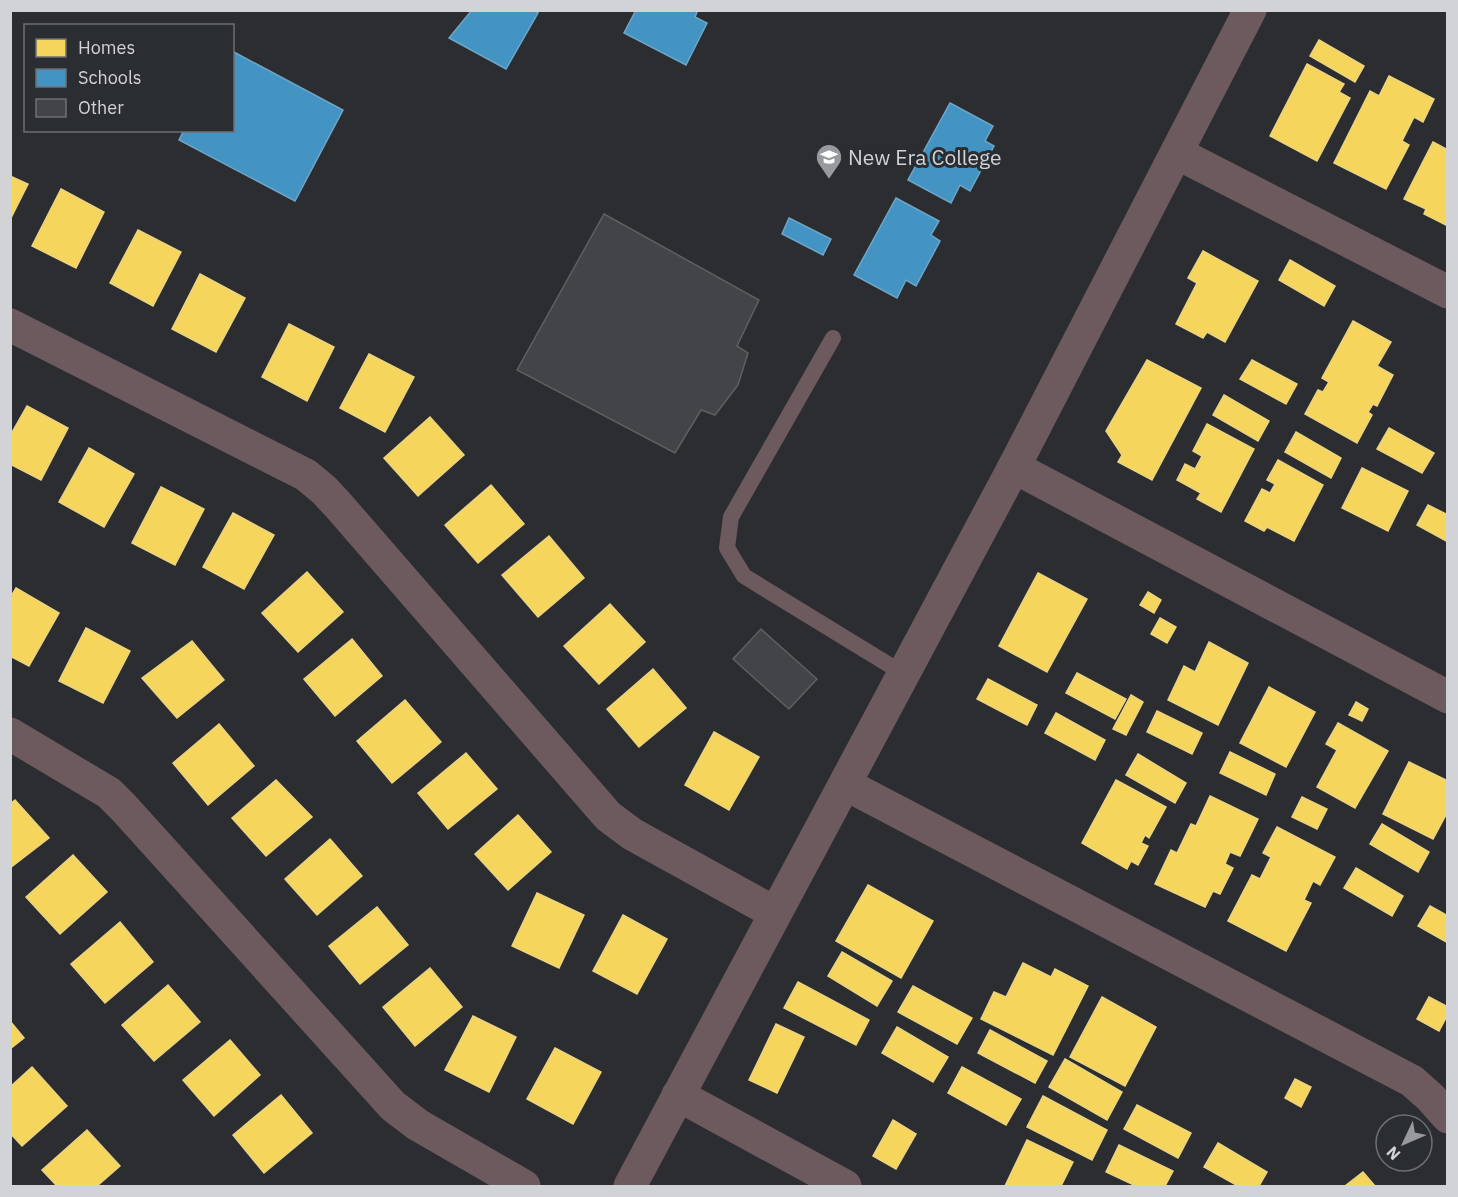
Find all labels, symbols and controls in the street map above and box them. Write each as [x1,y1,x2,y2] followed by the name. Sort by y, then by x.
[24,24,234,132] legend
[78,36,135,59] text: Homes
[78,66,142,89] text: Schools
[78,96,124,119] text: Other
[814,142,844,180] school or university icon: New Era College
[848,143,1002,171] place label: New Era College
[1374,1113,1434,1173] north arrow
[1382,1142,1404,1165] text: N

